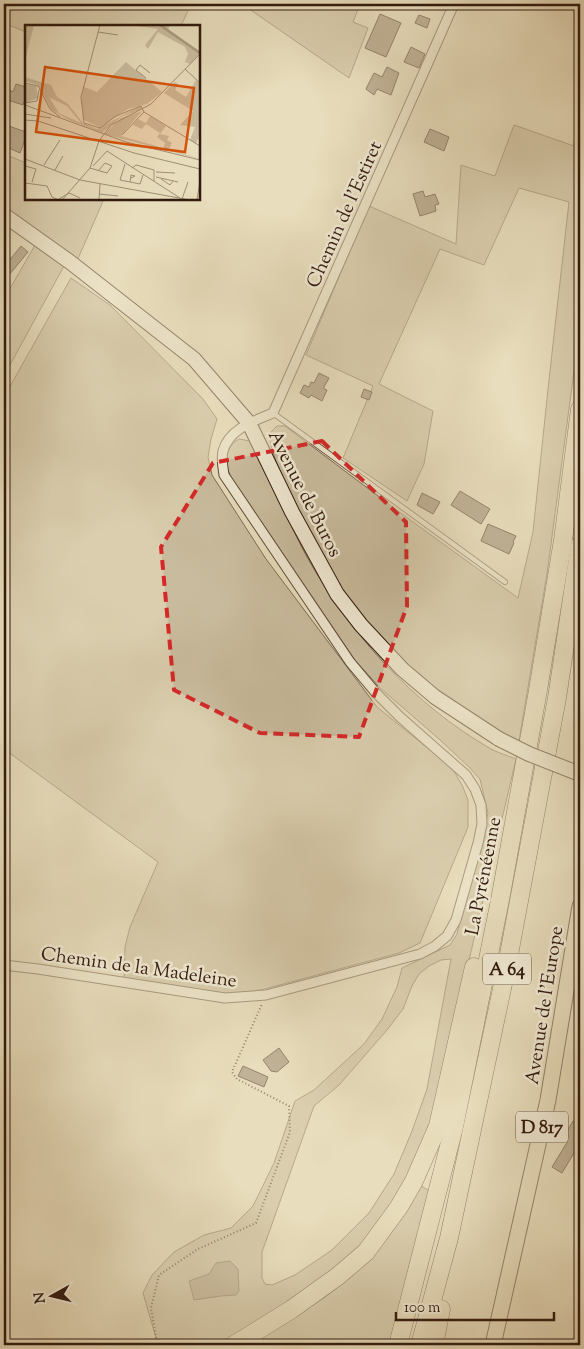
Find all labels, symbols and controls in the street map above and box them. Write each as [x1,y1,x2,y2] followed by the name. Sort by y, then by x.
[25,25,200,200] inset map
[301,137,390,293] street label: Chemin de l'Estiret
[260,426,347,562] street label: Avenue de Buros
[460,815,509,938] street label: La Pyrénéenne
[520,924,571,1087] street label: Avenue de l'Europe
[39,941,239,996] street label: Chemin de la Madeleine
[483,954,531,984] road number: A 64
[516,1112,568,1142] road number: D 817
[28,1272,78,1322] north arrow
[396,1289,554,1321] scale bar
[30,1291,52,1304] text: N
[404,1298,441,1319] text: 100 m

